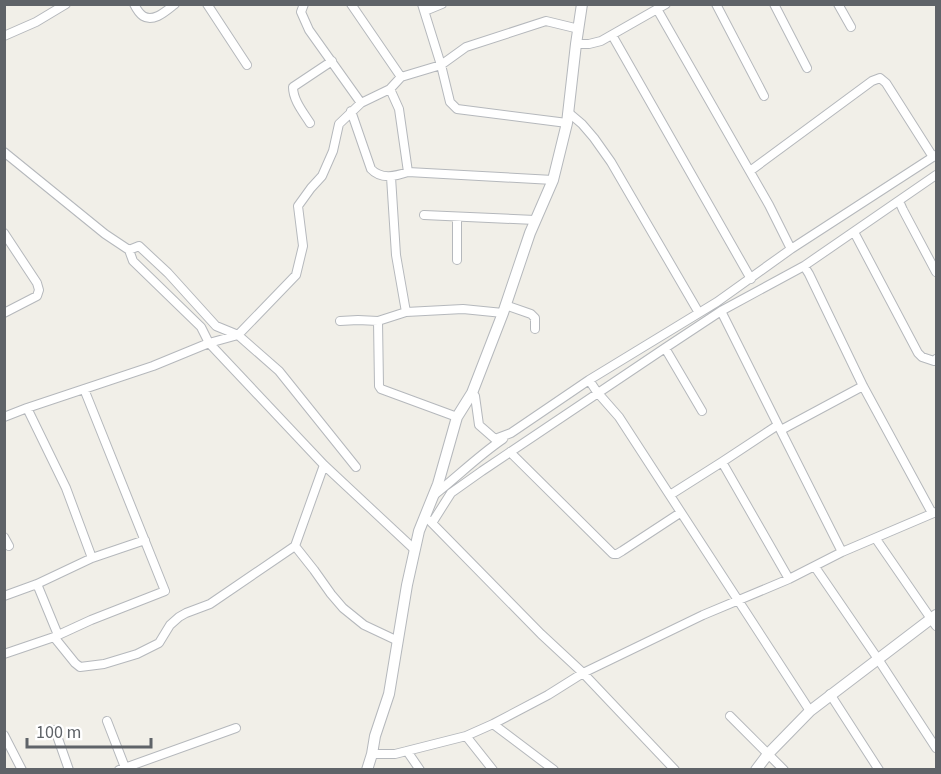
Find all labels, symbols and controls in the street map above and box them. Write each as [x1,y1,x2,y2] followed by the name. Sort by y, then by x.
[27,711,152,749] scale bar
[36,720,81,745] text: 100 m

